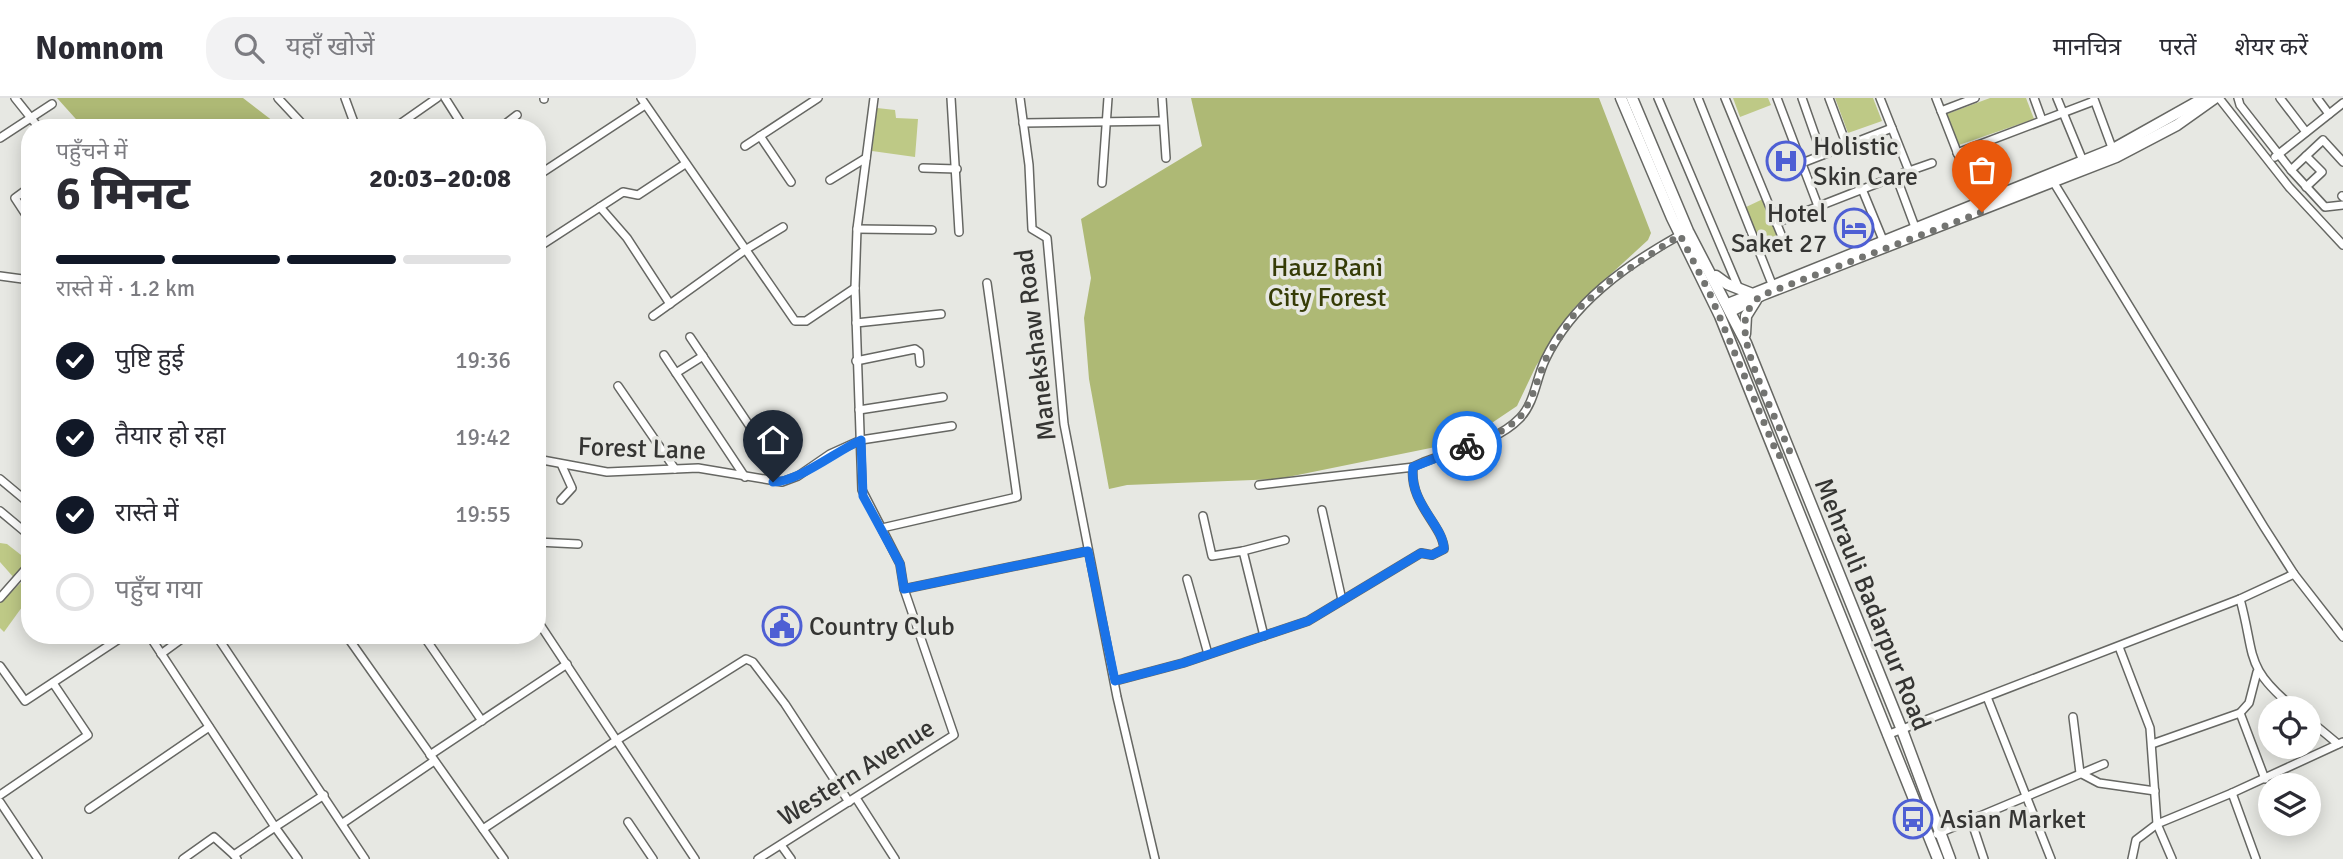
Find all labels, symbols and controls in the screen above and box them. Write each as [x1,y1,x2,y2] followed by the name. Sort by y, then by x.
[206,17,696,80] search box
[35,28,164,69] text: Nomnom
[230,29,268,67] icon: search
[286,31,374,63] text: यहाँ खोजें
[2053,32,2121,62] text: मानचित्र
[2159,32,2196,62] text: परतें
[2234,32,2308,62] text: शेयर करें
[1813,131,1918,193] place label: Holistic Skin Care
[56,137,127,166] text: पहुँचने में
[1765,140,1807,182] hospital icon: Holistic Skin Care
[1952,140,2012,212] pin
[1963,151,2001,189] icon: bag
[369,163,511,195] text: 20:03–20:08
[56,166,190,222] text: 6 मिनट
[1731,198,1827,260] place label: Hotel Saket 27
[1833,207,1875,249] hotel icon: Hotel Saket 27
[1008,247,1064,443] street label: Manekshaw Road
[1268,252,1386,314] park label: Hauz Rani City Forest
[56,274,195,303] text: रास्ते में · 1.2 km
[56,342,94,380] icon: check
[115,343,184,375] text: पुष्टि हुई
[455,346,511,375] text: 19:36
[743,410,803,482] pin
[1432,411,1502,481] courier
[56,419,94,457] icon: check
[115,420,225,452] text: तैयार हो रहा
[754,421,792,459] icon: home
[455,423,511,452] text: 19:42
[1448,427,1486,465] icon: bike
[577,431,707,467] street label: Forest Lane
[1807,473,1937,735] street label: Mehrauli Badarpur Road
[56,496,94,534] icon: check
[115,497,179,529] text: रास्ते में
[455,500,511,529] text: 19:55
[115,574,202,606] text: पहुँच गया
[761,605,803,647] public building icon: Country Club
[809,611,955,643] place label: Country Club
[2258,696,2321,836] map controls
[2258,696,2321,759] button: locate
[773,712,941,834] street label: Western Avenue
[2258,773,2321,836] button: layers
[1892,798,1934,840] bus stop icon: Asian Market
[1940,804,2086,836] place label: Asian Market

